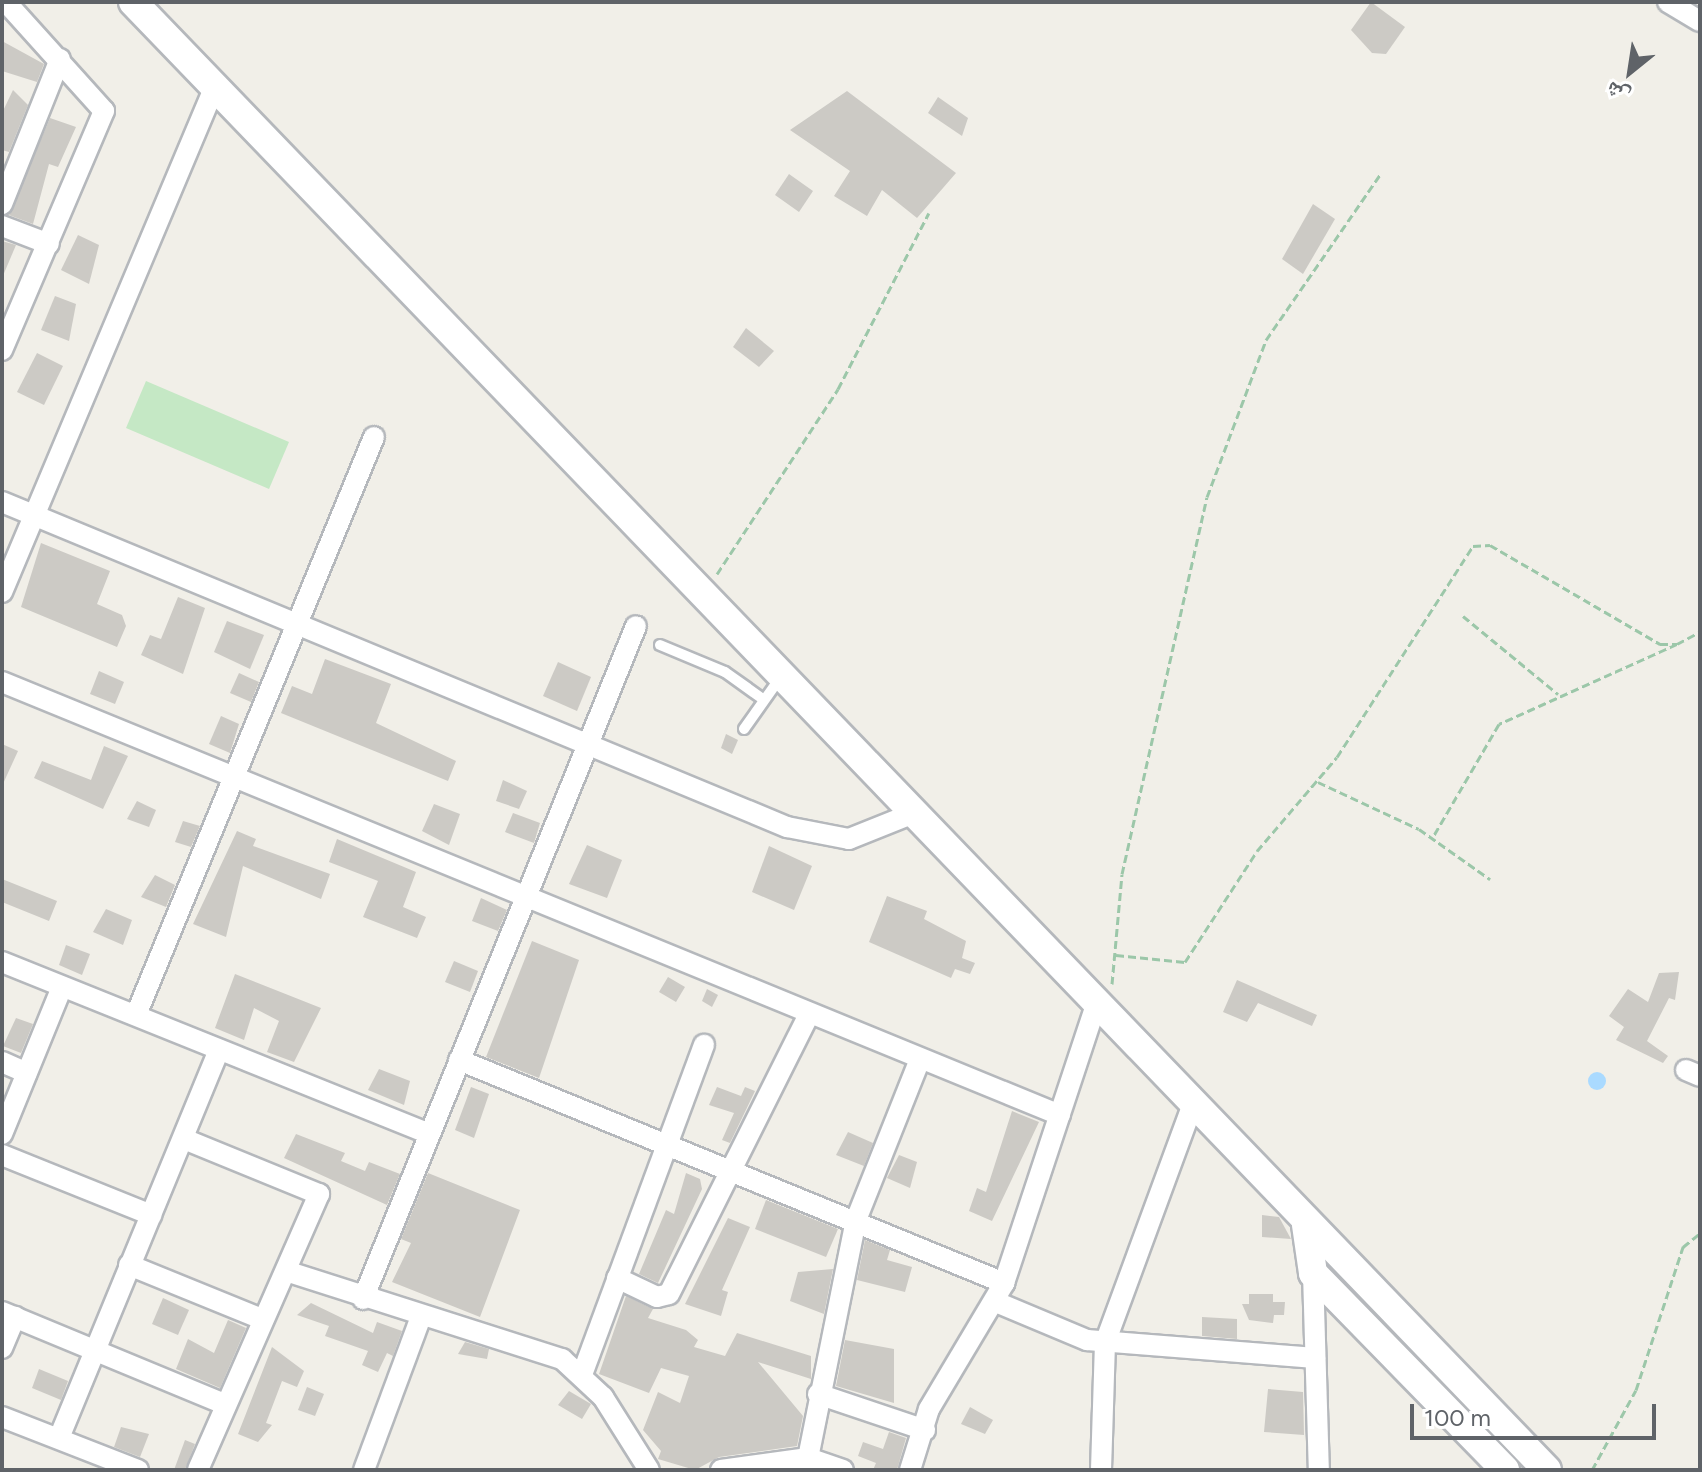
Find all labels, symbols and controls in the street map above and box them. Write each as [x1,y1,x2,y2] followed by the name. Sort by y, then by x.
[1590,32,1670,112] north arrow
[1601,76,1635,111] text: ش
[1414,1388,1660,1438] scale bar
[1424,1403,1491,1432] text: 100 m

